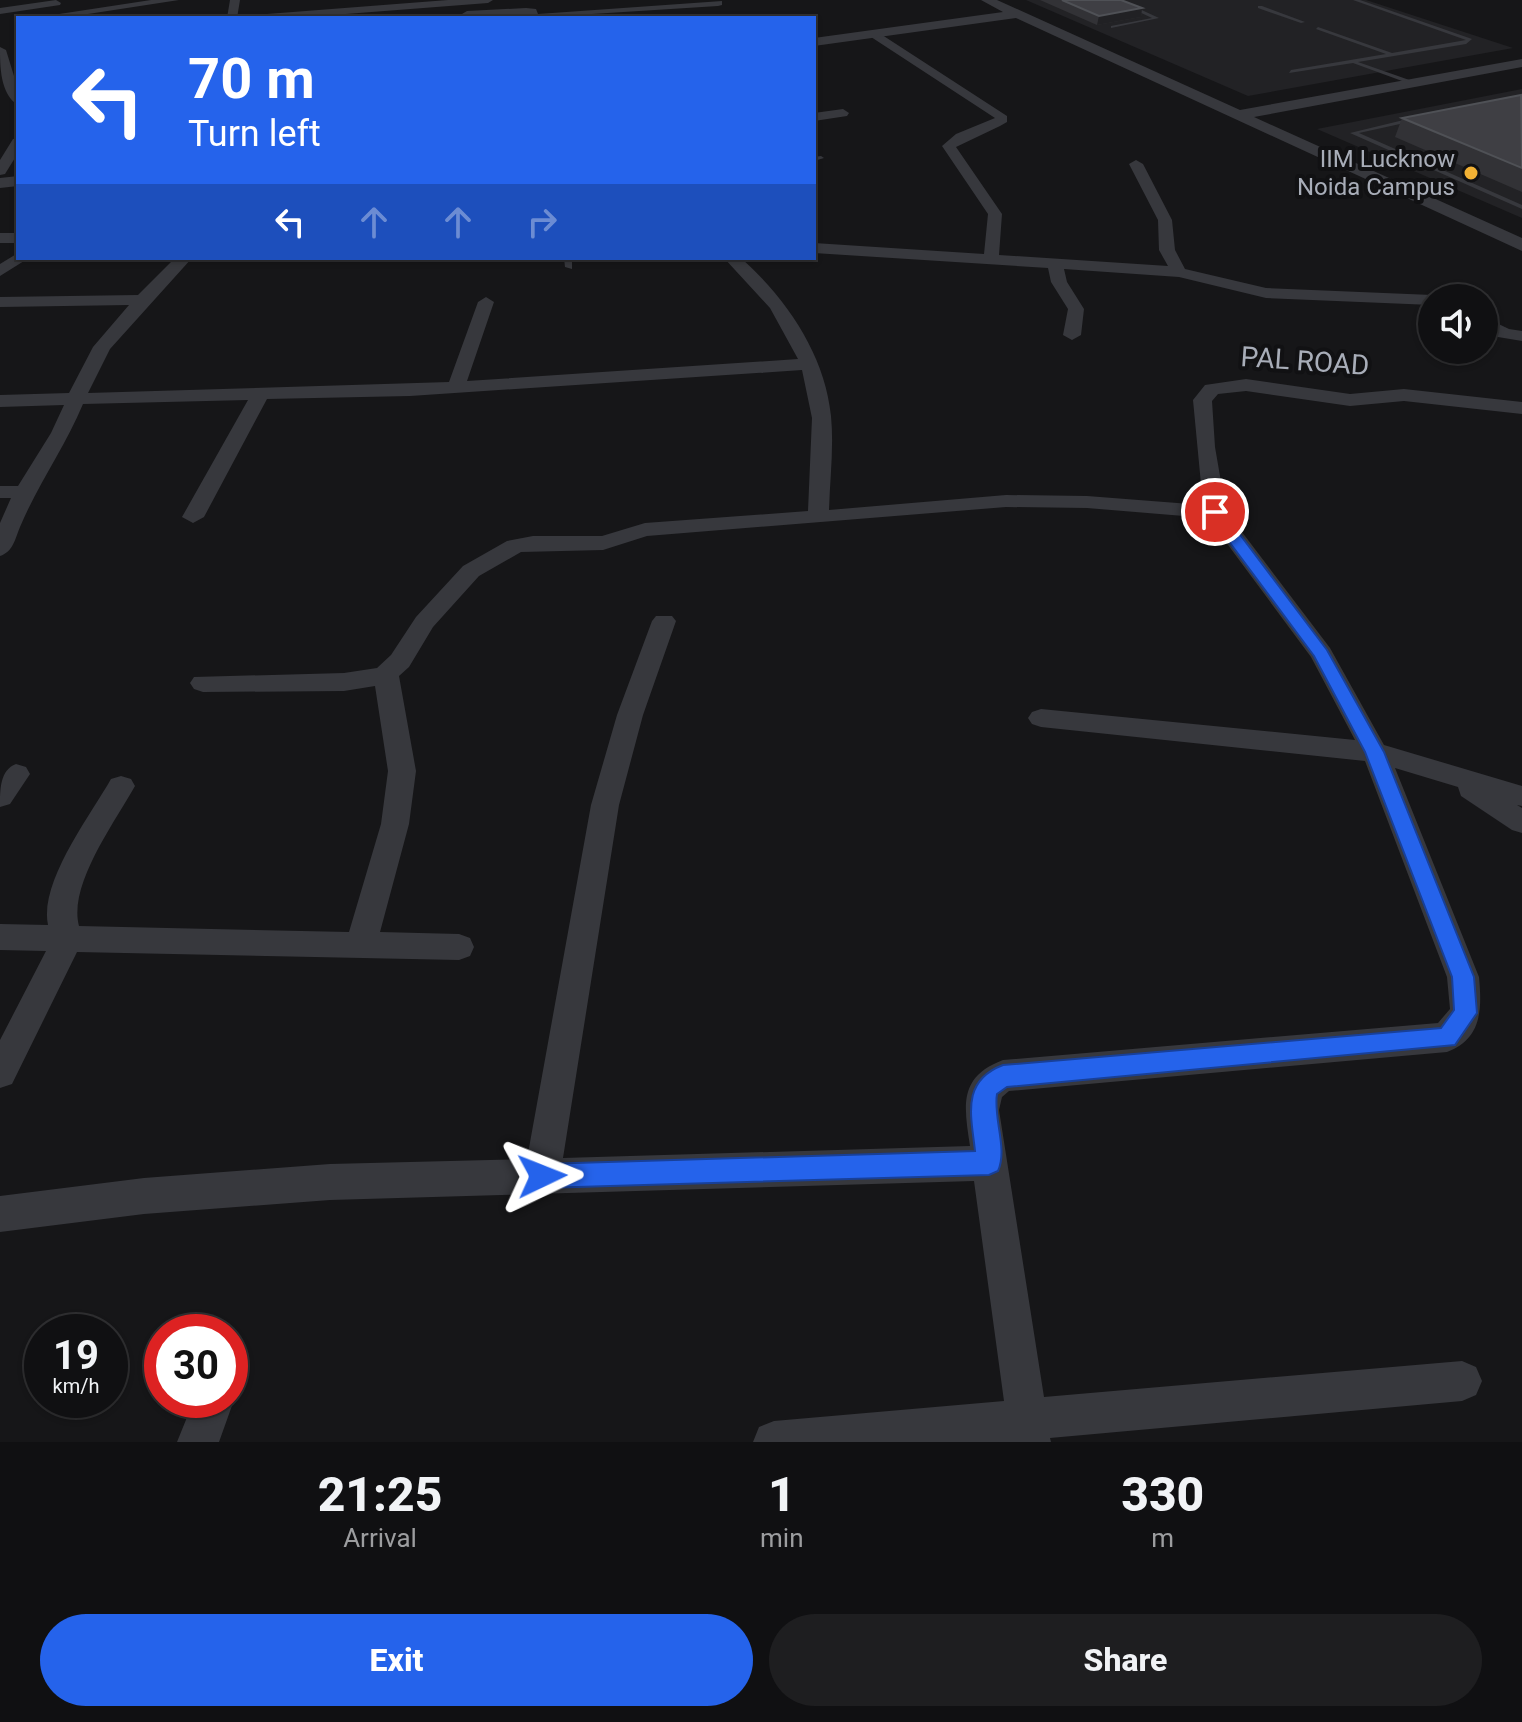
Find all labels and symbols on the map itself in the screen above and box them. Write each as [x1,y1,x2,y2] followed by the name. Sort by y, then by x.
[1297,145,1455,201] place label: IIM Lucknow Noida Campus
[1462,164,1480,182] marker: IIM Lucknow Noida Campus
[1240,340,1370,382] street label: PAL ROAD
[1181,478,1249,546] pin
[500,1134,584,1218] position arrow
[144,1314,248,1418] speed limit sign: 30

